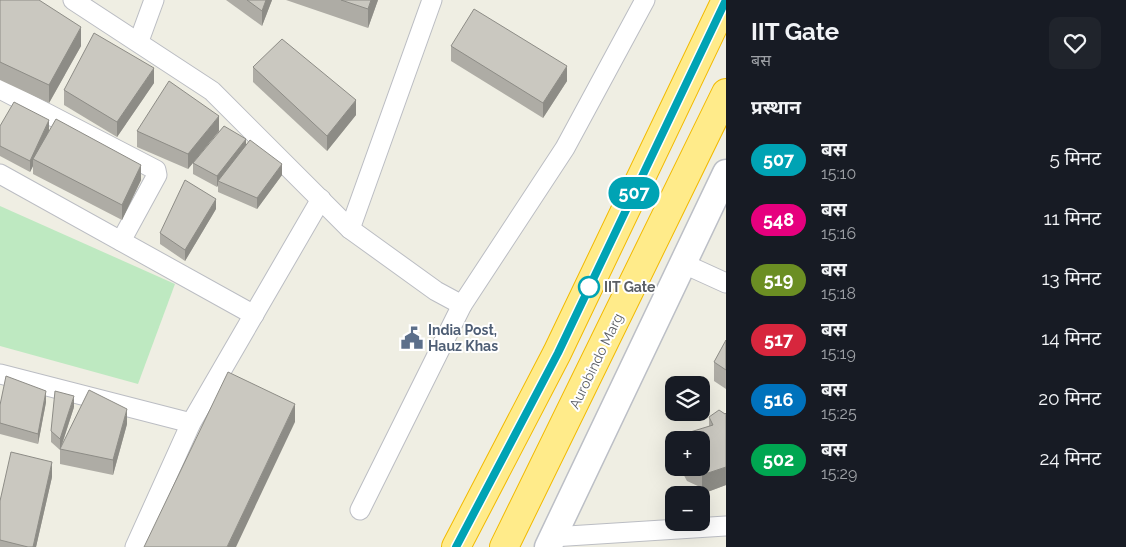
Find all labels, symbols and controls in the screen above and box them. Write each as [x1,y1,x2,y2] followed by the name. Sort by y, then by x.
[751,17,839,46] text: IIT Gate
[1049,17,1101,69] button: heart
[751,51,771,70] text: बस
[751,96,801,118] text: प्रस्थान
[821,138,847,160] text: बस
[1049,147,1101,169] text: 5 मिनट
[763,149,794,170] text: 507
[821,164,856,183] text: 15:10
[605,177,663,209] line badge: 507
[618,182,650,203] text: 507
[821,198,847,220] text: बस
[1043,207,1101,229] text: 11 मिनट
[763,209,794,230] text: 548
[821,224,856,243] text: 15:16
[821,258,847,280] text: बस
[1041,267,1101,289] text: 13 मिनट
[764,269,793,290] text: 519
[578,276,600,298] marker: IIT Gate
[604,279,656,295] place label: IIT Gate
[821,284,856,303] text: 15:18
[566,311,626,411] street label: Aurobindo Marg
[821,318,847,340] text: बस
[428,322,498,354] place label: India Post, Hauz Khas
[399,325,425,351] public building icon: India Post, Hauz Khas
[1041,327,1101,349] text: 14 मिनट
[764,329,793,350] text: 517
[821,344,856,363] text: 15:19
[665,376,710,531] map controls
[665,376,710,421] button: layers
[821,378,847,400] text: बस
[1038,387,1101,409] text: 20 मिनट
[764,389,793,410] text: 516
[821,404,857,423] text: 15:25
[665,431,710,476] button: +
[821,438,847,460] text: बस
[1039,447,1101,469] text: 24 मिनट
[763,449,794,470] text: 502
[821,464,857,483] text: 15:29
[665,486,710,531] button: −

